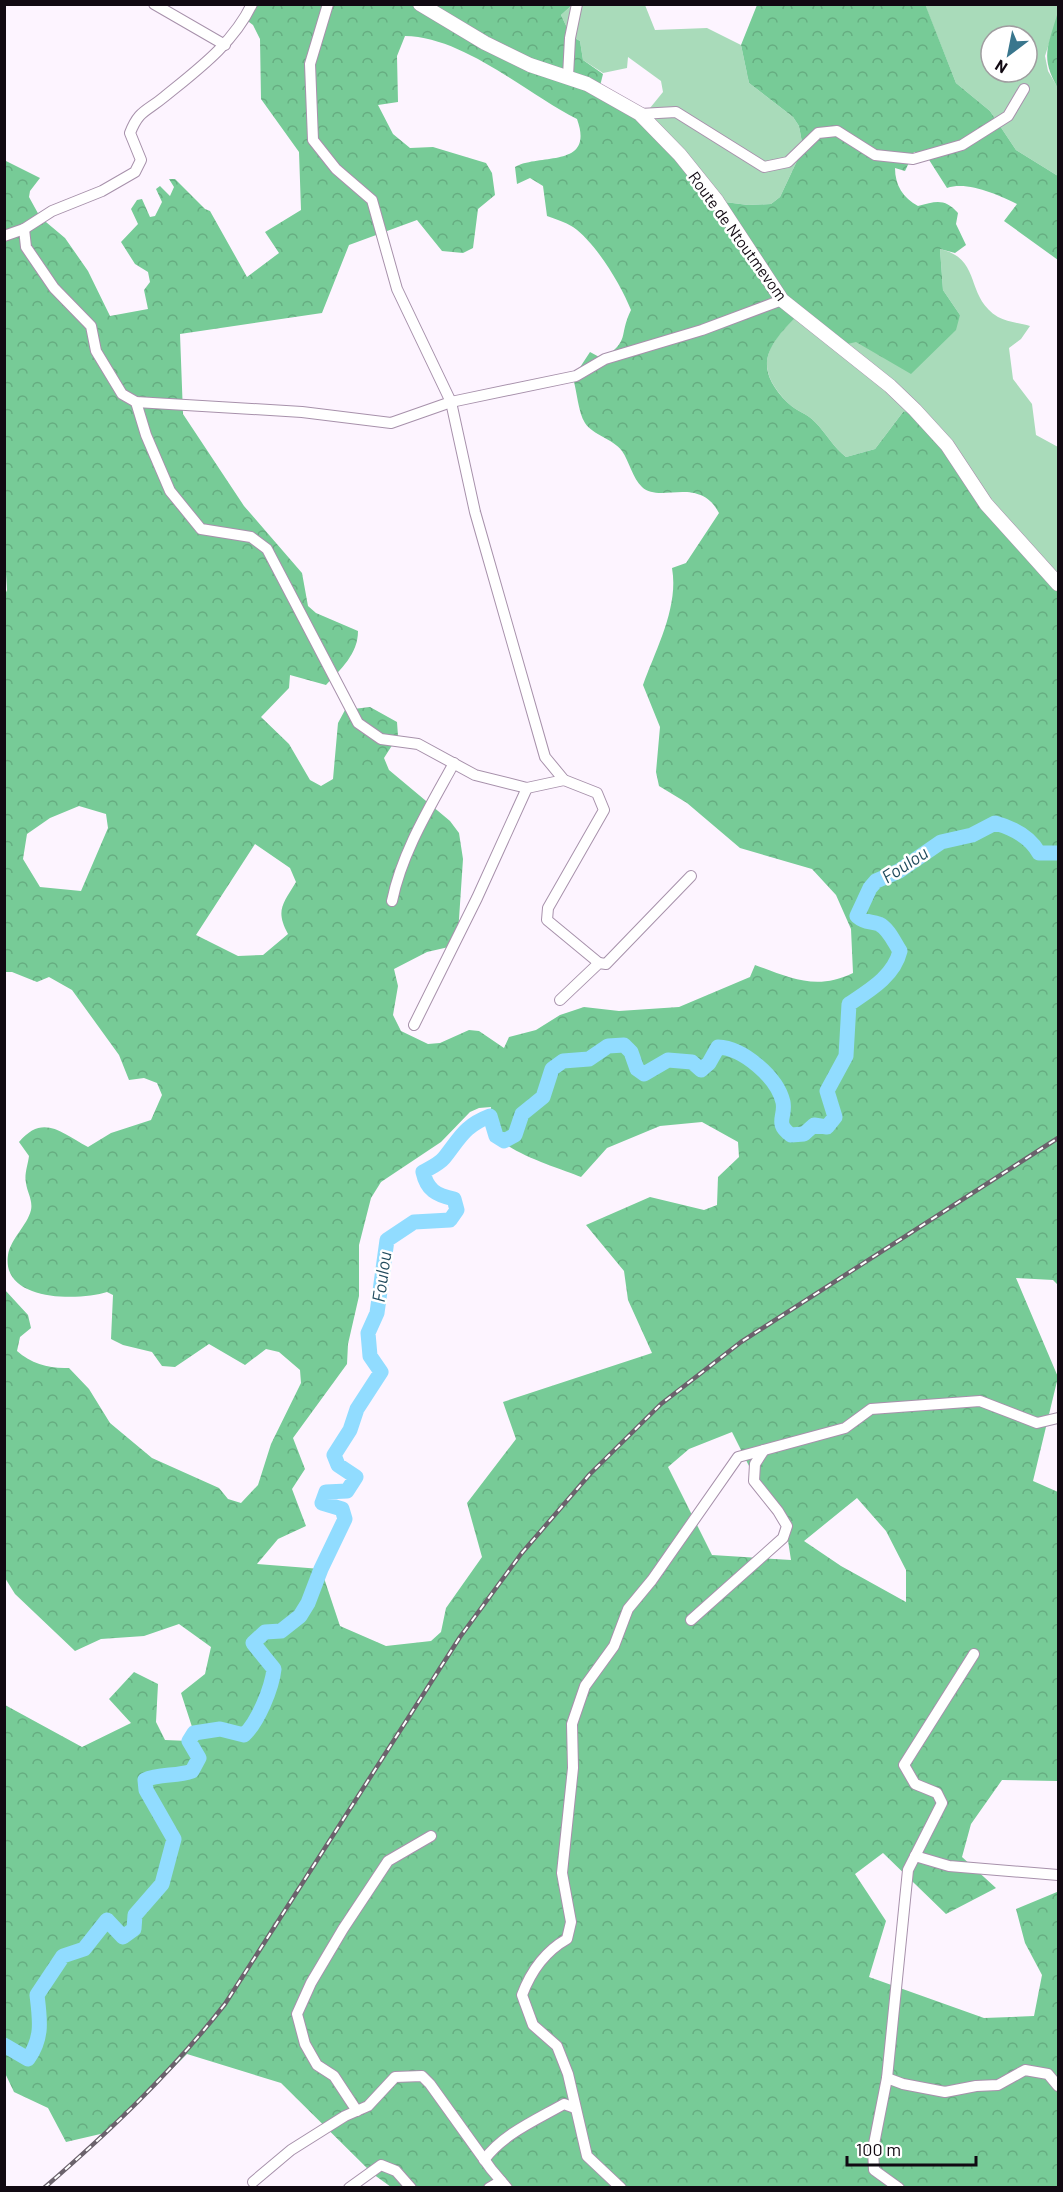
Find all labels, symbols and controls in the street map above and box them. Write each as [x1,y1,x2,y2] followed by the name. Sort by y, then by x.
[979,24,1039,84] north arrow
[991,56,1010,78] text: N
[685,167,792,304] street label: Route de Ntoutmevom
[877,841,932,887] water label: Foulou
[367,1250,395,1304] water label: Foulou
[847,2129,976,2167] scale bar
[856,2138,901,2160] text: 100 m

